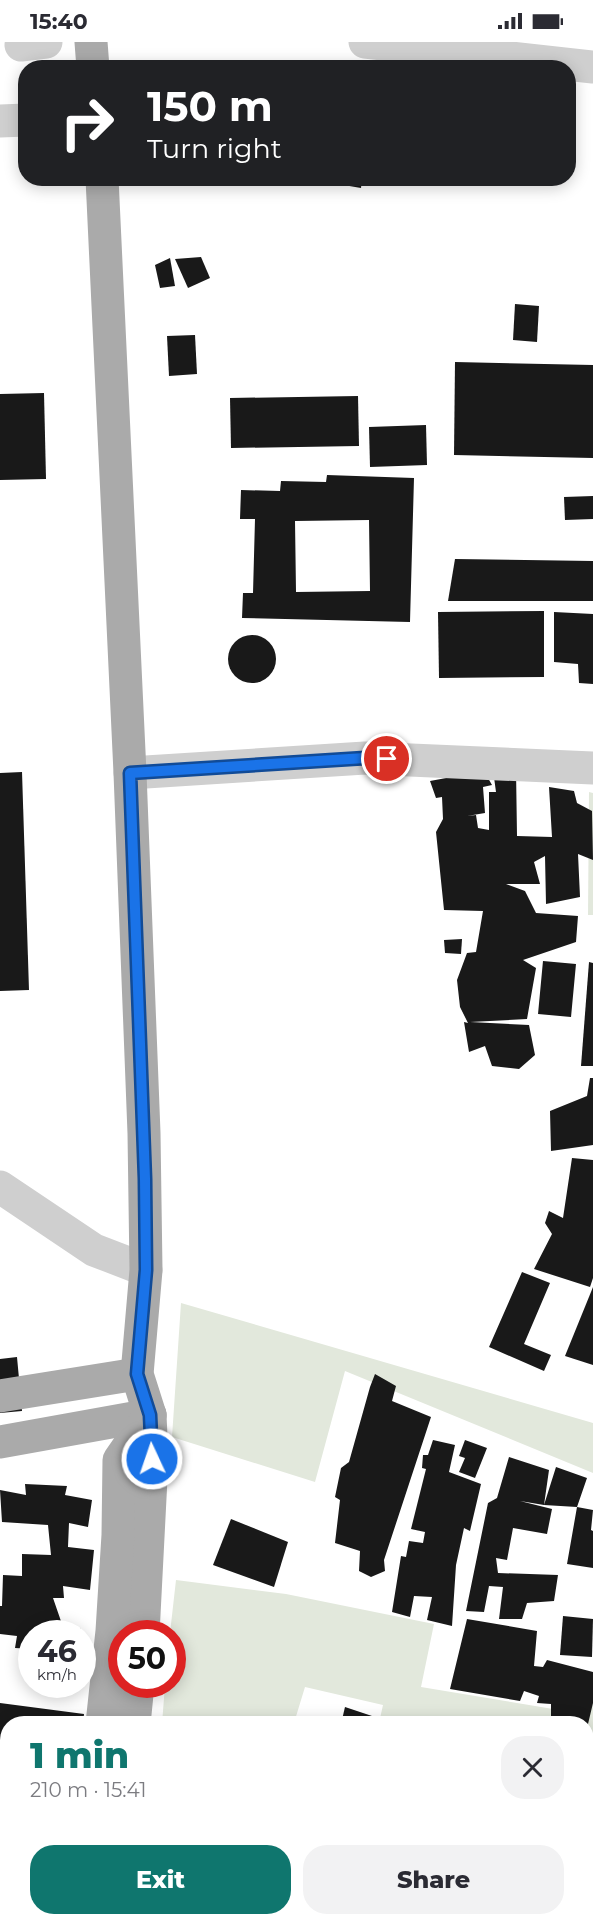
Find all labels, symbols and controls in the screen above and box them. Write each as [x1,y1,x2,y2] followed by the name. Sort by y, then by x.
[30,8,88,35] text: 15:40
[147,80,273,132] text: 150 m
[48,84,126,162] icon: right
[147,132,282,165] text: Turn right
[361,733,412,784] pin
[370,742,403,775] icon: arrive
[120,1427,184,1491] position arrow
[108,1620,186,1698] speed limit sign: 50
[37,1633,77,1670] text: 46
[37,1665,77,1684] text: km/h
[30,1733,129,1777] text: 1 min
[501,1736,564,1799] button: close
[30,1778,147,1802] text: 210 m · 15:41
[30,1845,291,1914] button: Exit
[303,1845,564,1914] button: Share

